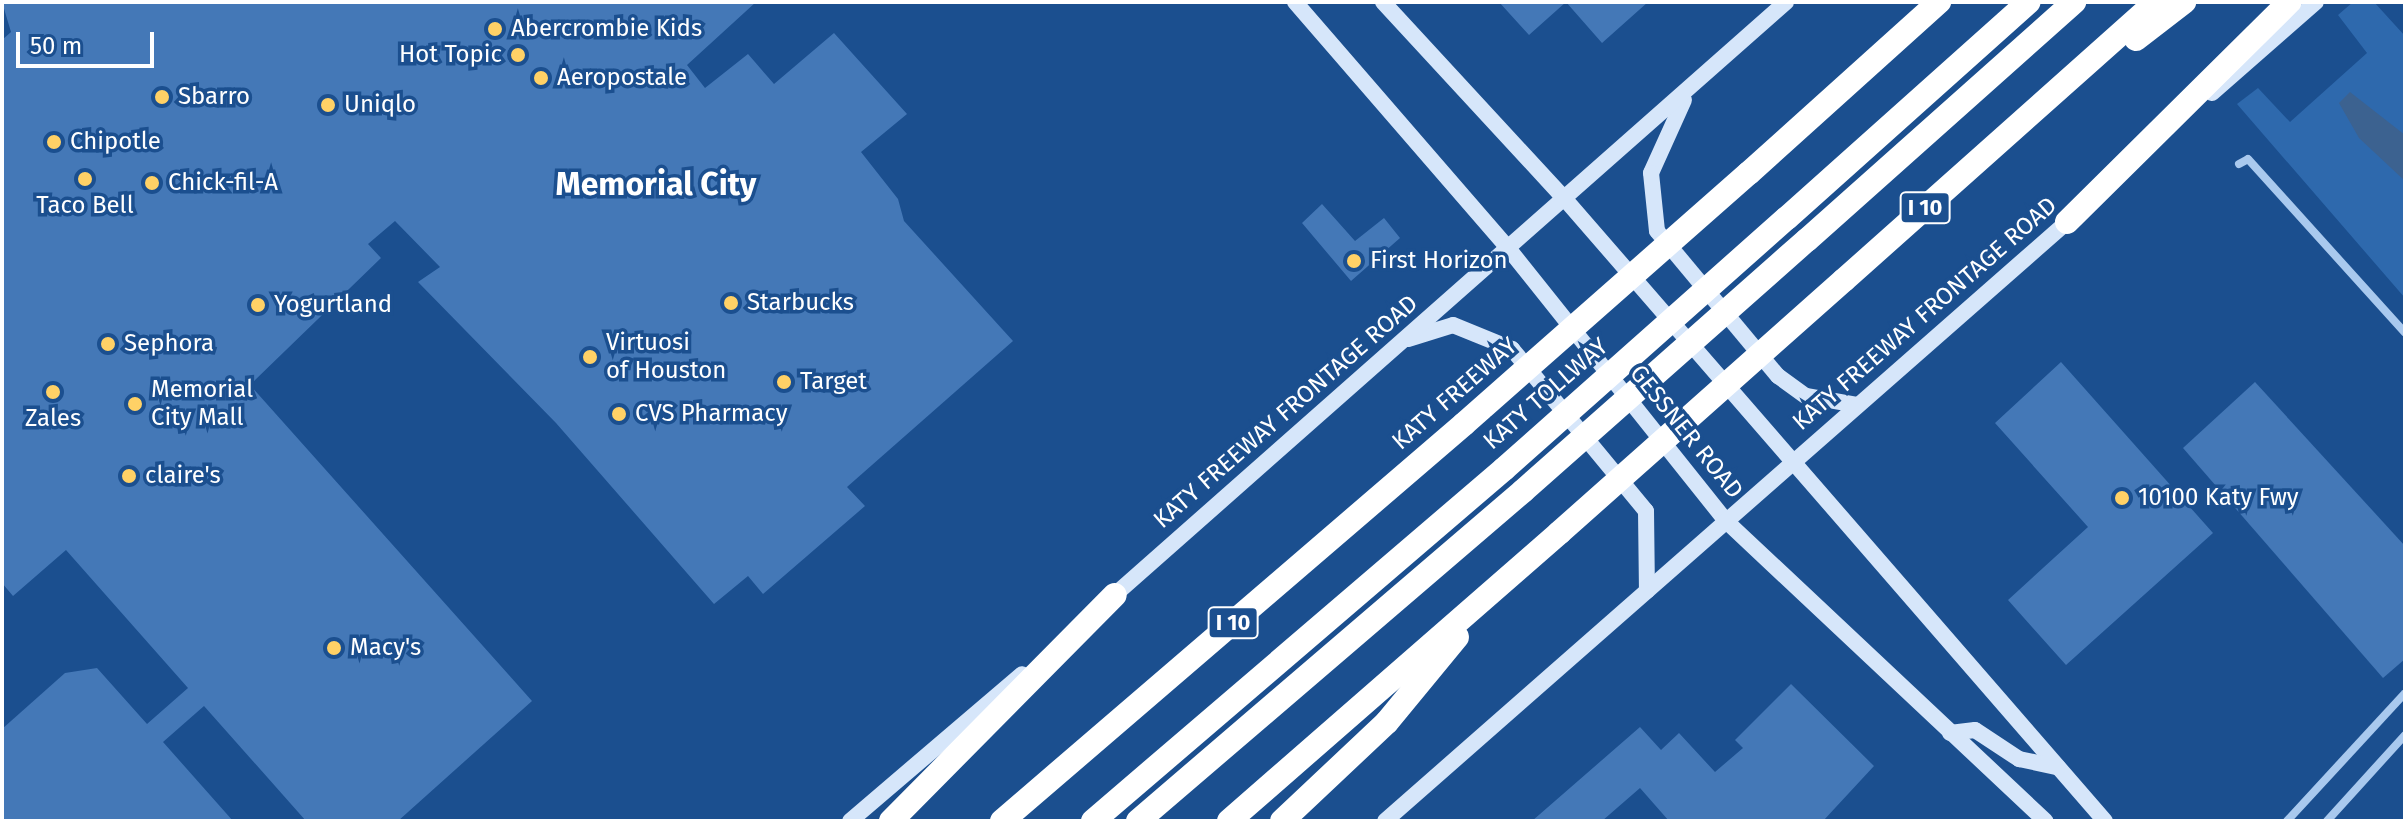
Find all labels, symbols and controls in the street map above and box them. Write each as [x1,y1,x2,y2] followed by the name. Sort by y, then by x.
[511,15,702,43] place label: Abercrombie Kids
[20,16,158,66] scale bar
[486,20,504,38] marker: Abercrombie Kids
[30,32,82,60] text: 50 m
[399,41,502,69] place label: Hot Topic
[509,46,527,64] marker: Hot Topic
[557,64,687,92] place label: Aeropostale
[532,69,550,87] marker: Aeropostale
[178,83,250,111] place label: Sbarro
[153,88,171,106] marker: Sbarro
[344,91,416,119] place label: Uniqlo
[319,96,337,114] marker: Uniqlo
[70,128,161,156] place label: Chipotle
[45,133,63,151] marker: Chipotle
[556,165,756,203] district label: Memorial City
[168,169,278,197] place label: Chick-fil-A
[76,170,94,188] marker: Taco Bell
[143,174,161,192] marker: Chick-fil-A
[1899,190,1951,226] road number: I 10
[1787,191,2063,437] street label: KATY FREEWAY FRONTAGE ROAD
[36,192,134,220] place label: Taco Bell
[1370,247,1508,275] place label: First Horizon
[1345,252,1363,270] marker: First Horizon
[747,289,854,317] place label: Starbucks
[1148,289,1424,535] street label: KATY FREEWAY FRONTAGE ROAD
[274,291,392,319] place label: Yogurtland
[722,294,740,312] marker: Starbucks
[249,296,267,314] marker: Yogurtland
[606,329,726,385] place label: Virtuosi of Houston
[124,330,214,358] place label: Sephora
[1387,332,1523,456] street label: KATY FREEWAY
[1478,332,1614,456] street label: KATY TOLLWAY
[99,335,117,353] marker: Sephora
[581,348,599,366] marker: Virtuosi of Houston
[1623,359,1749,505] street label: GESSNER ROAD
[800,368,867,396] place label: Target
[775,373,793,391] marker: Target
[151,376,253,432] place label: Memorial City Mall
[44,383,62,401] marker: Zales
[126,395,144,413] marker: Memorial City Mall
[635,400,788,428] place label: CVS Pharmacy
[25,405,81,433] place label: Zales
[610,405,628,423] marker: CVS Pharmacy
[145,462,221,490] place label: claire's
[120,467,138,485] marker: claire's
[2138,484,2299,512] place label: 10100 Katy Fwy
[2113,489,2131,507] marker: 10100 Katy Fwy
[1207,605,1259,641] road number: I 10
[350,634,421,662] place label: Macy's
[325,639,343,657] marker: Macy's

